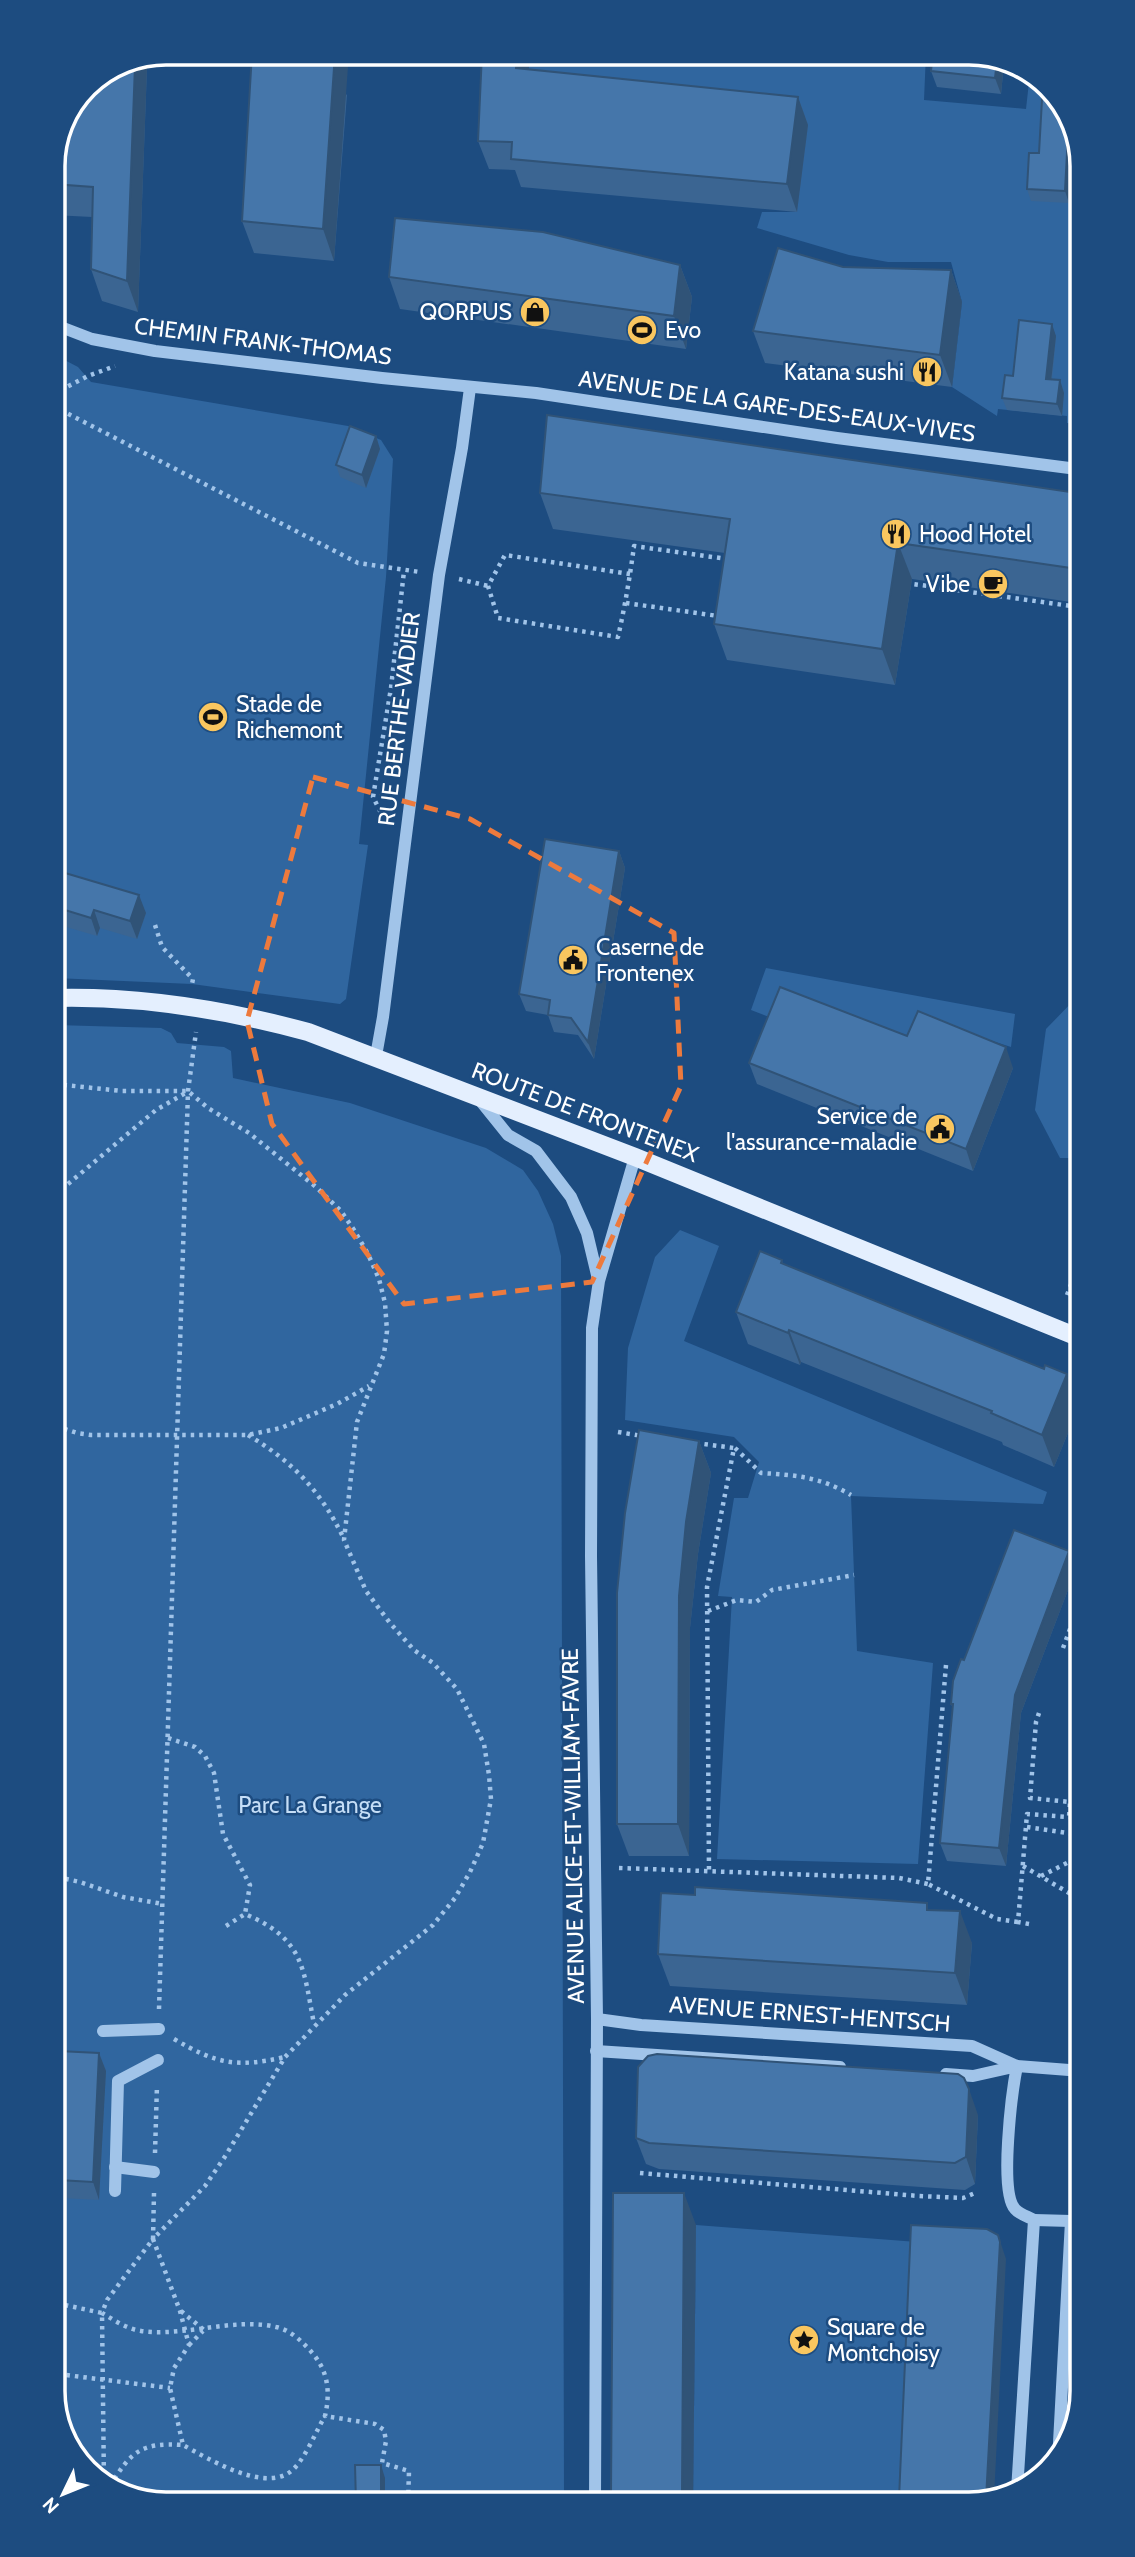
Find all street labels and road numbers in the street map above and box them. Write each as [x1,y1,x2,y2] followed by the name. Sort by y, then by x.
[133,311,393,371] street label: CHEMIN FRANK-THOMAS
[577,364,977,448] street label: AVENUE DE LA GARE-DES-EAUX-VIVES
[372,610,426,827] street label: RUE BERTHE-VADIER
[468,1056,703,1168] street label: ROUTE DE FRONTENEX
[556,1648,590,2004] street label: AVENUE ALICE-ET-WILLIAM-FAVRE
[668,1990,952,2038] street label: AVENUE ERNEST-HENTSCH

